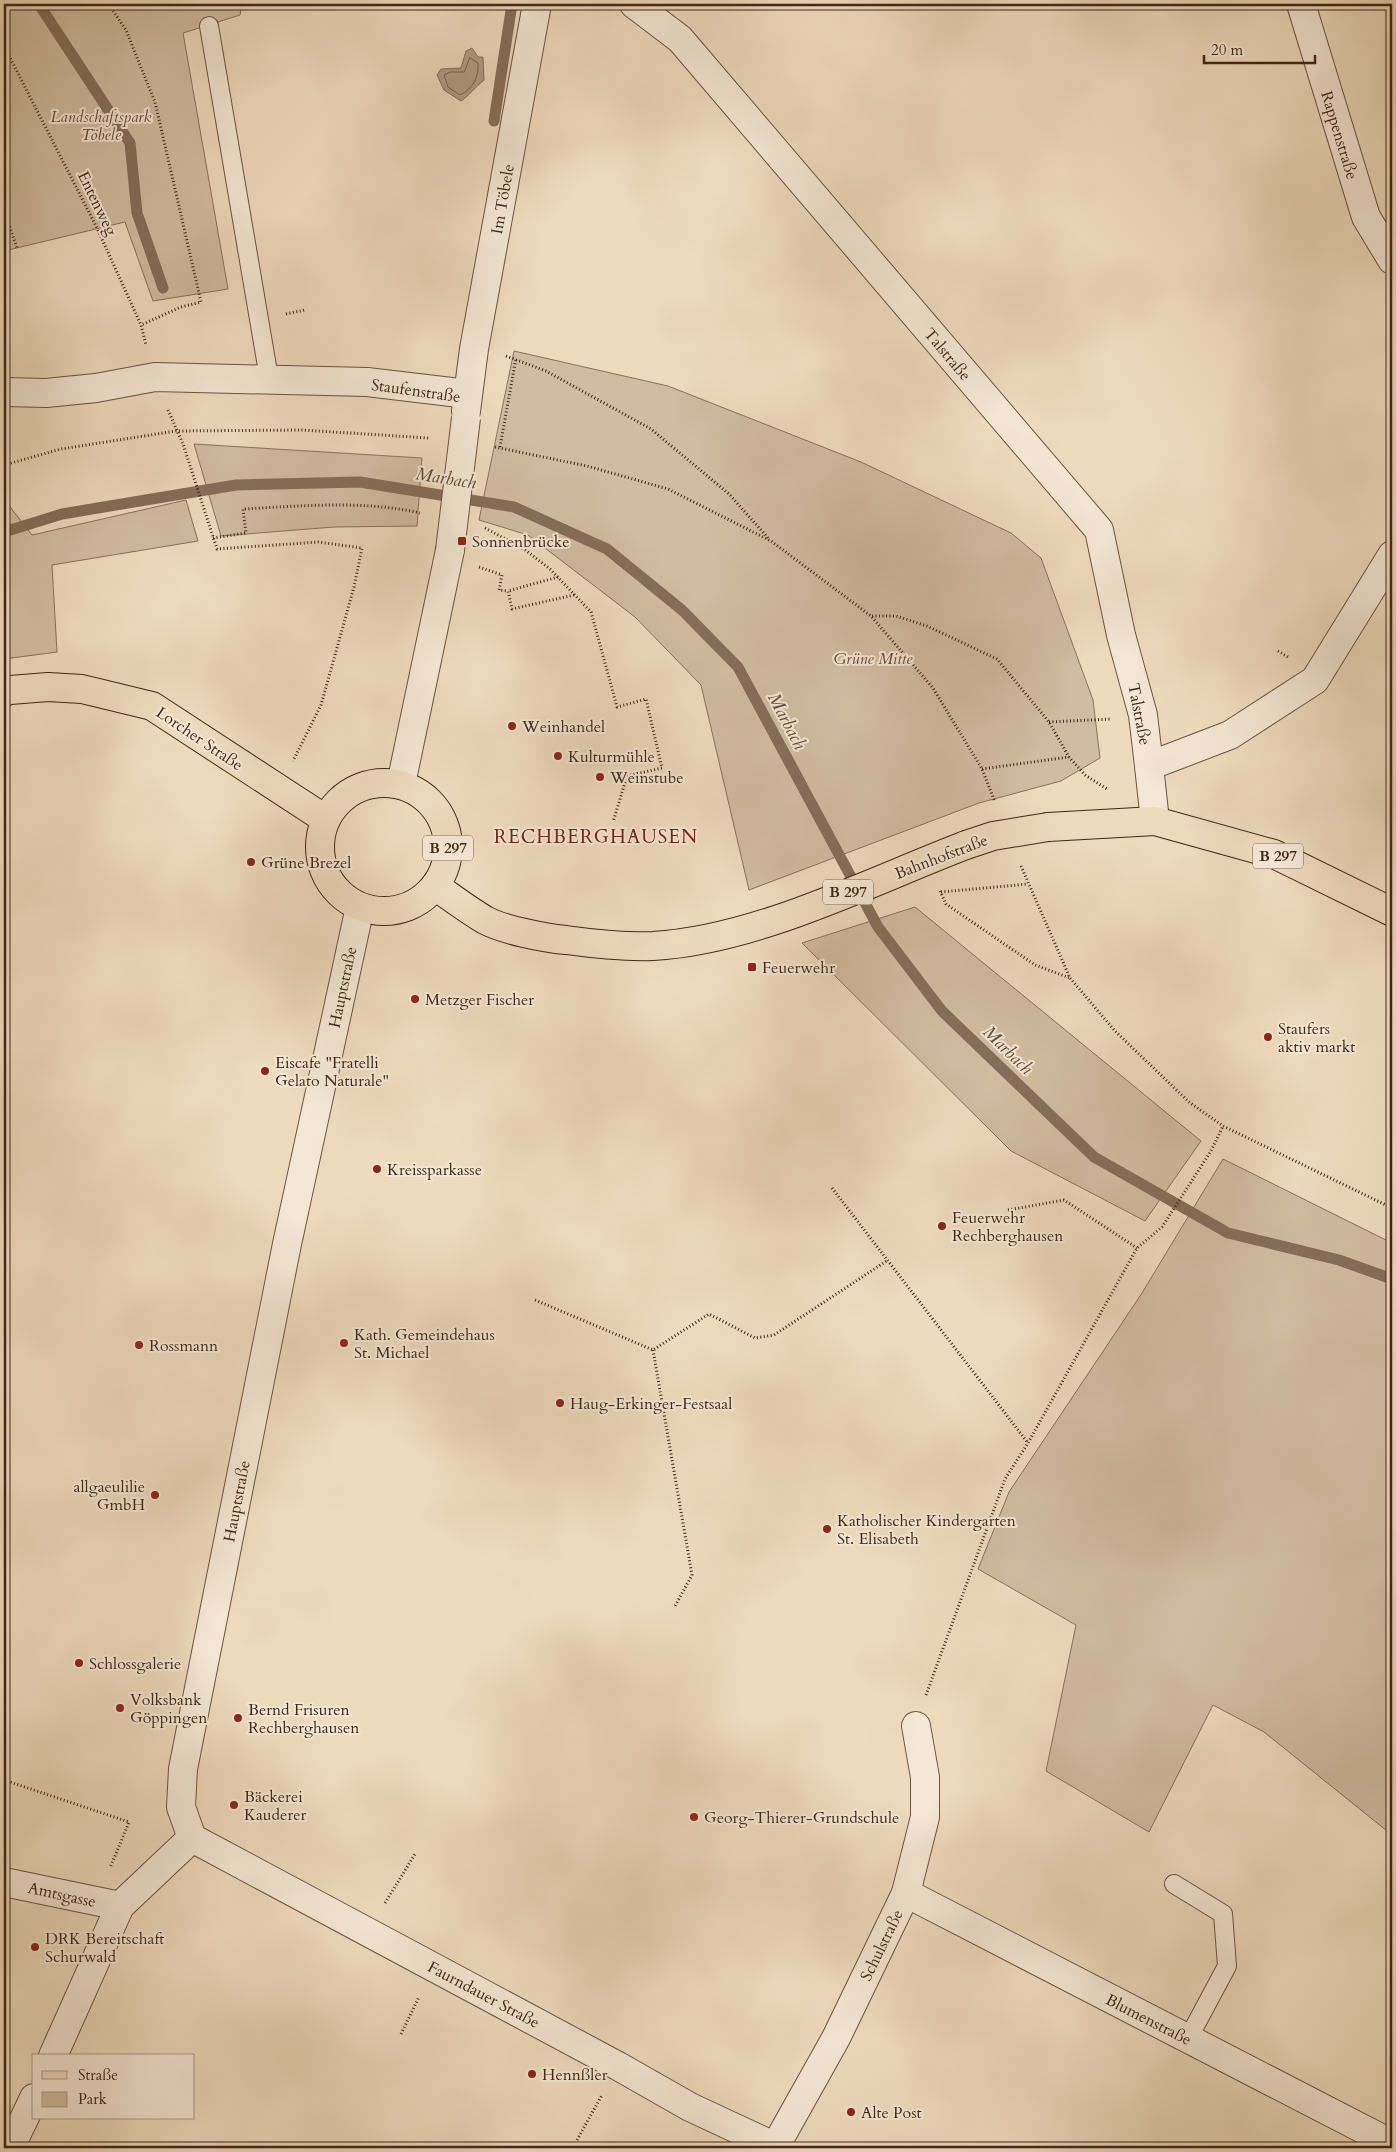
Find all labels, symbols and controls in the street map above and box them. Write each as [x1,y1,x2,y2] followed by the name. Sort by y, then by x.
[1204,32,1315,64] scale bar
[1211,40,1243,60] text: 20 m
[1315,88,1363,182] street label: Rappenstraße
[51,106,152,146] park label: Landschaftspark Töbele
[486,162,520,236] street label: Im Töbele
[72,167,122,239] street label: Entenweg
[919,324,976,386] street label: Talstraße
[370,374,462,408] street label: Staufenstraße
[414,461,478,496] water label: Marbach
[472,531,570,553] place label: Sonnenbrücke
[456,535,468,547] marker: Sonnenbrücke
[834,648,913,670] park label: Grüne Mitte
[1122,681,1156,747] street label: Talstraße
[761,688,812,754] water label: Marbach
[152,702,247,776] street label: Lorcher Straße
[521,716,605,738] place label: Weinhandel
[506,720,518,732] marker: Weinhandel
[568,746,655,768] place label: Kulturmühle
[552,750,564,762] marker: Kulturmühle
[609,767,684,789] place label: Weinstube
[594,771,606,783] marker: Weinstube
[494,824,698,850] district label: RECHBERGHAUSEN
[892,829,991,885] street label: Bahnhofstraße
[423,836,473,860] road number: B 297
[1253,844,1303,868] road number: B 297
[261,852,351,874] place label: Grüne Brezel
[245,856,257,868] marker: Grüne Brezel
[823,880,873,904] road number: B 297
[324,945,362,1030] street label: Hauptstraße
[762,957,835,979] place label: Feuerwehr
[746,961,758,973] marker: Feuerwehr
[425,989,534,1011] place label: Metzger Fischer
[409,993,421,1005] marker: Metzger Fischer
[1278,1018,1355,1058] place label: Staufers aktiv markt
[977,1020,1039,1081] water label: Marbach
[1262,1031,1274,1043] marker: Staufers aktiv markt
[275,1052,389,1092] place label: Eiscafe "Fratelli Gelato Naturale"
[259,1065,271,1077] marker: Eiscafe "Fratelli Gelato Naturale"
[387,1159,482,1181] place label: Kreissparkasse
[371,1163,383,1175] marker: Kreissparkasse
[952,1207,1063,1247] place label: Feuerwehr Rechberghausen
[936,1220,948,1232] marker: Feuerwehr Rechberghausen
[354,1324,495,1364] place label: Kath. Gemeindehaus St. Michael
[149,1335,218,1357] place label: Rossmann
[338,1337,350,1349] marker: Kath. Gemeindehaus St. Michael
[133,1339,145,1351] marker: Rossmann
[570,1393,732,1415] place label: Haug-Erkinger-Festsaal
[554,1397,566,1409] marker: Haug-Erkinger-Festsaal
[218,1459,256,1544] street label: Hauptstraße
[74,1476,145,1516] place label: allgaeulilie GmbH
[149,1489,161,1501] marker: allgaeulilie GmbH
[837,1510,1016,1550] place label: Katholischer Kindergarten St. Elisabeth
[821,1523,833,1535] marker: Katholischer Kindergarten St. Elisabeth
[89,1653,181,1675] place label: Schlossgalerie
[73,1657,85,1669] marker: Schlossgalerie
[130,1689,207,1729] place label: Volksbank Göppingen
[248,1699,359,1739] place label: Bernd Frisuren Rechberghausen
[114,1702,126,1714] marker: Volksbank Göppingen
[232,1712,244,1724] marker: Bernd Frisuren Rechberghausen
[244,1786,306,1826] place label: Bäckerei Kauderer
[228,1799,240,1811] marker: Bäckerei Kauderer
[704,1807,899,1829] place label: Georg-Thierer-Grundschule
[688,1811,700,1823] marker: Georg-Thierer-Grundschule
[26,1877,98,1913] street label: Amtsgasse
[855,1906,909,1985] street label: Schulstraße
[45,1928,164,1968] place label: DRK Bereitschaft Schurwald
[29,1941,41,1953] marker: DRK Bereitschaft Schurwald
[424,1956,543,2034] street label: Faurndauer Straße
[1102,1989,1195,2051] street label: Blumenstraße
[32,2054,195,2120] legend
[542,2064,608,2086] place label: Hennßler
[78,2065,118,2085] text: Straße
[526,2068,538,2080] marker: Hennßler
[78,2089,107,2109] text: Park
[861,2102,922,2124] place label: Alte Post
[845,2106,857,2118] marker: Alte Post

